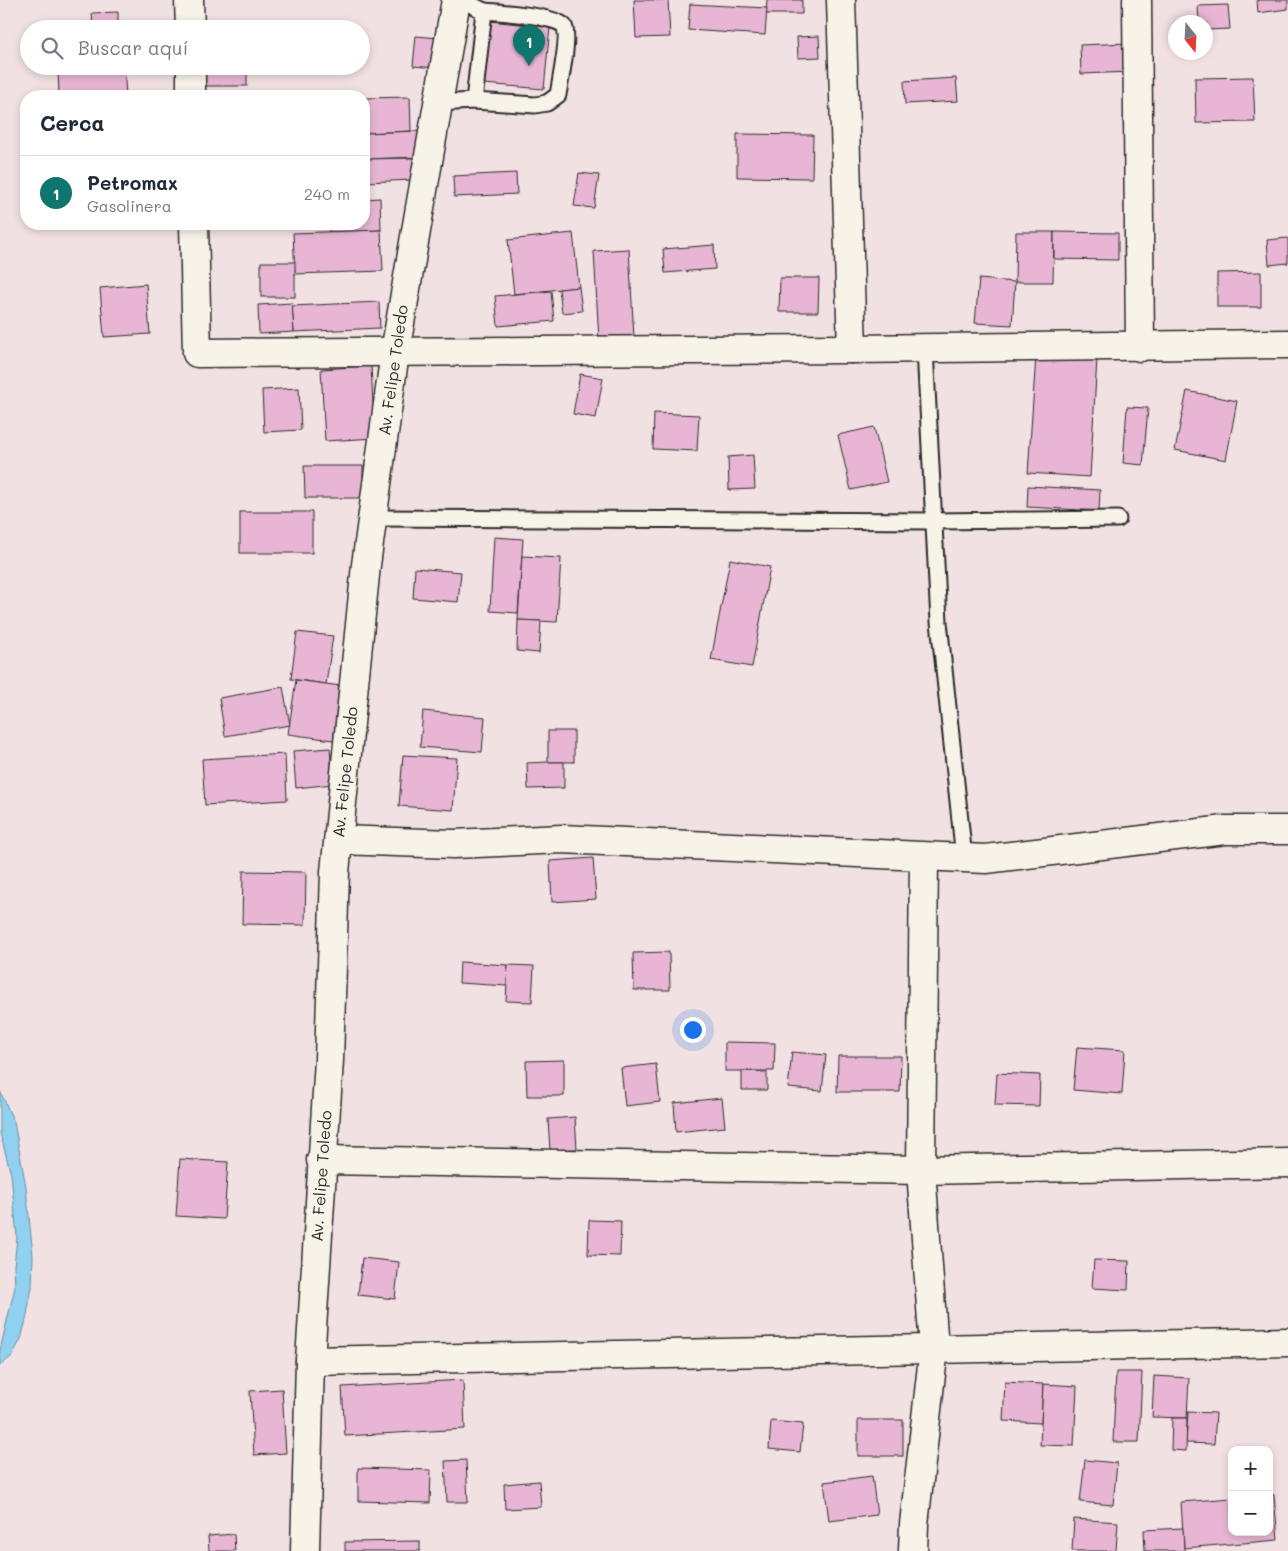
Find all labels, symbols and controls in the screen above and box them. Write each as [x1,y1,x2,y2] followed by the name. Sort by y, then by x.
[1168,15,1213,60] north arrow
[20,20,370,75] search box
[513,25,545,66] pin: 1
[38,34,66,62] icon: search
[78,35,188,60] text: Buscar aquí
[40,109,105,136] text: Cerca
[87,170,178,195] text: Petromax
[52,183,60,204] text: 1
[304,183,350,204] text: 240 m
[87,195,172,216] text: Gasolinera
[373,303,412,436] street label: Av. Felipe Toledo
[327,705,362,838] street label: Av. Felipe Toledo
[680,1017,706,1043] your location
[305,1110,336,1242] street label: Av. Felipe Toledo
[1228,1446,1273,1536] map controls
[1228,1446,1273,1491] button: +
[1228,1491,1273,1536] button: −

